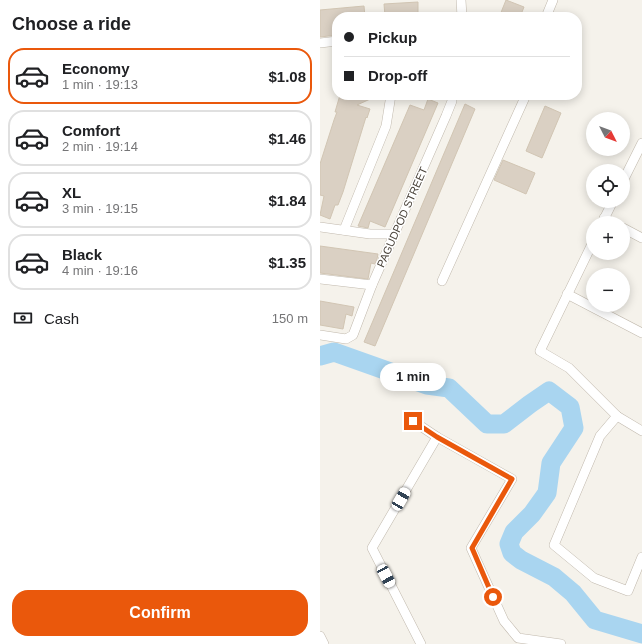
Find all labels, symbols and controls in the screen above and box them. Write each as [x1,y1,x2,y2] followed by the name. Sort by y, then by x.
[12,14,131,34] text: Choose a ride
[368,29,417,46] text: Pickup
[14,58,50,94] icon: car
[62,60,130,77] text: Economy
[368,67,427,84] text: Drop-off
[268,68,306,85] text: $1.08
[62,77,138,92] text: 1 min · 19:13
[586,112,630,156] north arrow
[586,112,630,312] map controls
[14,120,50,156] icon: car
[62,122,120,139] text: Comfort
[268,130,306,147] text: $1.46
[62,139,138,154] text: 2 min · 19:14
[586,164,630,208] button: locate
[374,165,430,269] street label: PAGUDPOD STREET
[14,182,50,218] icon: car
[62,184,81,201] text: XL
[268,192,306,209] text: $1.84
[62,201,138,216] text: 3 min · 19:15
[586,216,630,260] button: +
[14,244,50,280] icon: car
[62,246,102,263] text: Black
[268,254,306,271] text: $1.35
[62,263,138,278] text: 4 min · 19:16
[586,268,630,312] button: −
[12,307,34,329] icon: cash
[44,310,79,327] text: Cash
[272,311,308,326] text: 150 m
[380,363,446,391] callout: 1 min
[396,369,430,384] text: 1 min
[404,412,422,430] route end
[390,486,412,512] car
[375,563,397,589] car
[484,588,502,606] route start
[12,590,308,636] button: Confirm

